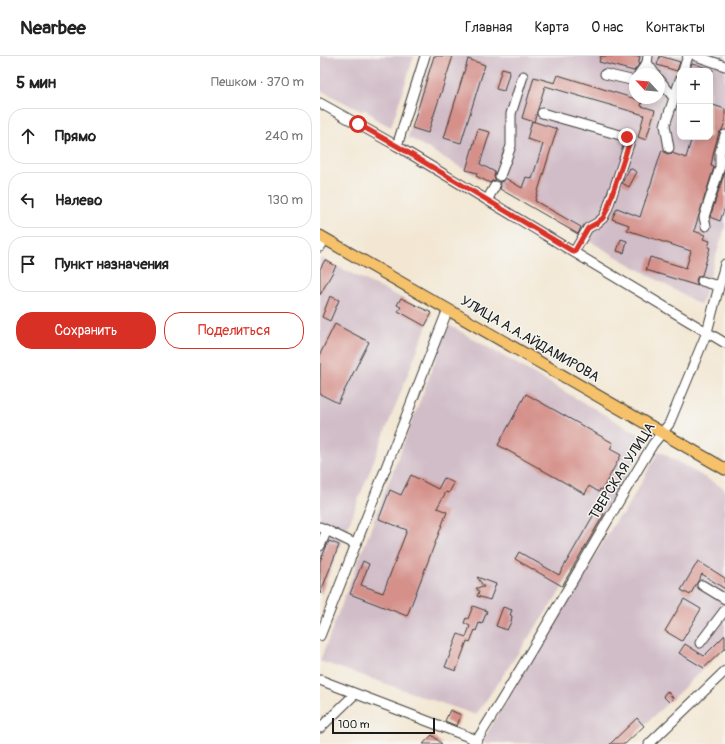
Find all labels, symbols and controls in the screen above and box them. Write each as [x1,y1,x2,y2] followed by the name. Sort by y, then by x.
[20,16,86,40] text: Nearbee
[465,19,512,36] text: Главная
[534,19,569,36] text: Карта
[591,19,624,36] text: О нас
[646,19,705,36] text: Контакты
[629,68,665,104] north arrow
[677,68,713,140] map controls
[677,68,713,104] button: +
[16,72,56,93] text: 5 мин
[211,74,304,90] text: Пешком · 370 m
[677,104,713,140] button: −
[349,115,367,133] route start
[17,125,39,147] icon: ahead
[55,127,96,146] text: Прямо
[265,128,303,144] text: 240 m
[618,128,636,146] route end
[17,189,39,211] icon: left
[55,191,102,210] text: Налево
[267,192,303,208] text: 130 m
[17,253,39,275] icon: arrive
[55,255,169,274] text: Пункт назначения
[457,292,603,386] street label: УЛИЦА А.А.АЙДАМИРОВА
[16,312,156,349] button: Сохранить
[164,312,304,349] button: Поделиться
[585,419,659,523] street label: ТВЕРСКАЯ УЛИЦА
[332,716,435,735] scale bar
[338,718,369,731] text: 100 m

